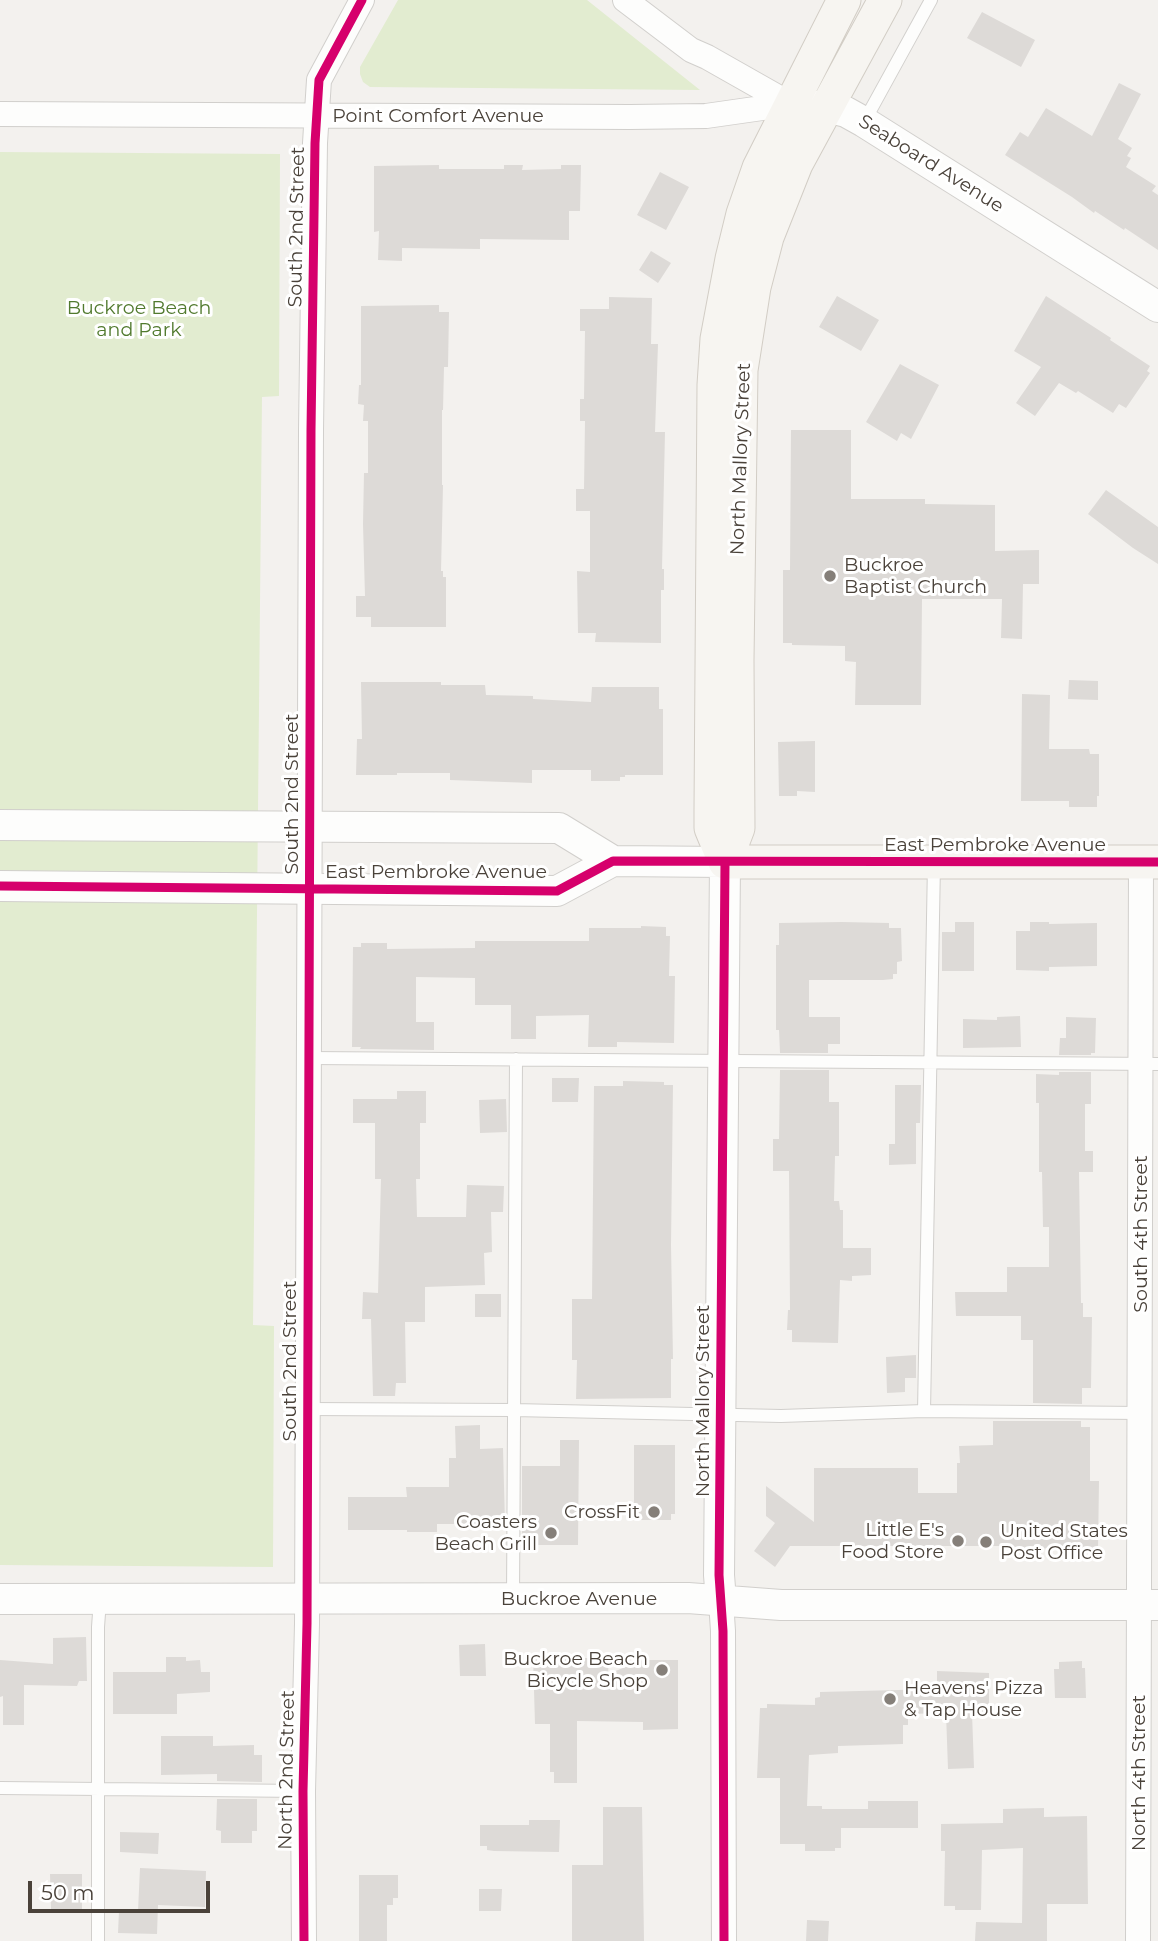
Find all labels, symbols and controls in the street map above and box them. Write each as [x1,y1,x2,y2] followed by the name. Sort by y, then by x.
[332,105,544,127] street label: Point Comfort Avenue
[854,110,1008,218] street label: Seaboard Avenue
[284,146,310,308] street label: South 2nd Street
[67,297,211,341] park label: Buckroe Beach and Park
[726,362,756,556] street label: North Mallory Street
[844,554,987,598] place label: Buckroe Baptist Church
[822,568,838,584] marker: Buckroe Baptist Church
[281,714,303,874] street label: South 2nd Street
[884,834,1106,856] street label: East Pembroke Avenue
[325,861,547,883] street label: East Pembroke Avenue
[1130,1155,1152,1313] street label: South 4th Street
[279,1281,301,1441] street label: South 2nd Street
[692,1305,714,1497] street label: North Mallory Street
[564,1501,640,1523] place label: CrossFit
[646,1504,662,1520] marker: CrossFit
[434,1511,537,1555] place label: Coasters Beach Grill
[841,1519,944,1563] place label: Little E's Food Store
[1000,1520,1128,1564] place label: United States Post Office
[543,1525,559,1541] marker: Coasters Beach Grill
[950,1533,966,1549] marker: Little E's Food Store
[978,1534,994,1550] marker: United States Post Office
[501,1588,657,1610] street label: Buckroe Avenue
[503,1648,648,1692] place label: Buckroe Beach Bicycle Shop
[654,1662,670,1678] marker: Buckroe Beach Bicycle Shop
[904,1677,1043,1721] place label: Heavens' Pizza & Tap House
[274,1690,300,1850] street label: North 2nd Street
[882,1691,898,1707] marker: Heavens' Pizza & Tap House
[1128,1695,1150,1851] street label: North 4th Street
[32,1868,214,1912] scale bar
[41,1880,95,1905] text: 50 m

